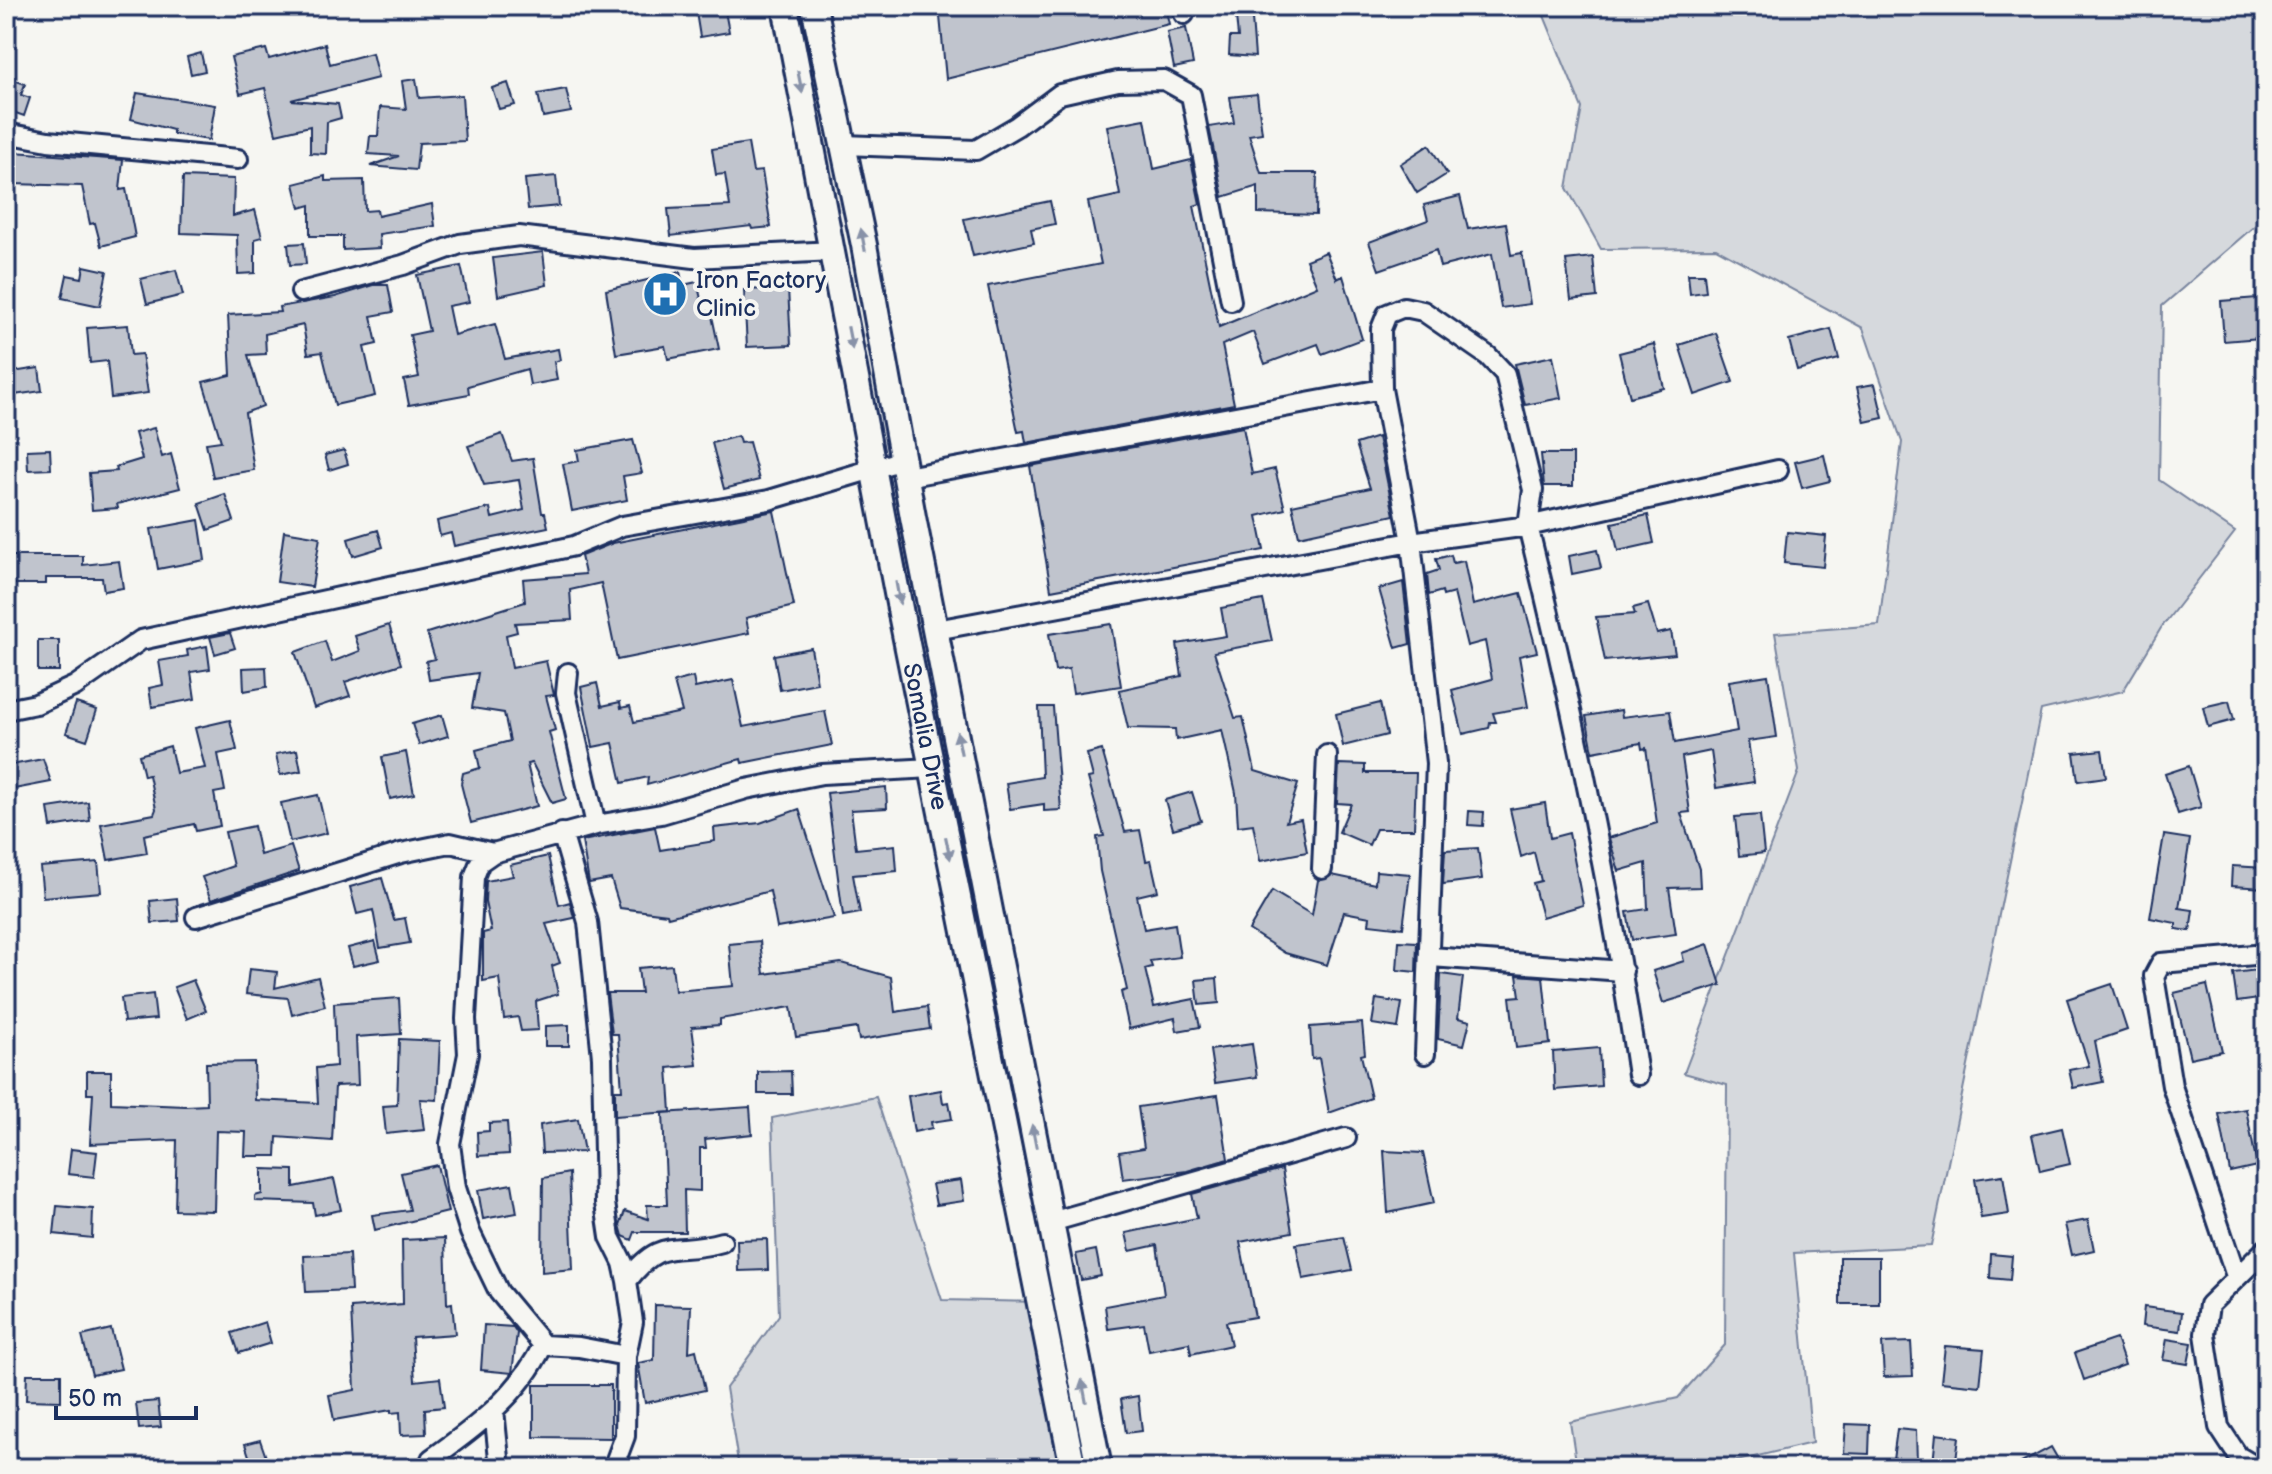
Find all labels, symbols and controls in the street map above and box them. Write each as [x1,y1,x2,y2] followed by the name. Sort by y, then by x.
[794,70,807,95] one-way arrow
[857,228,869,253] one-way arrow
[696,266,826,323] place label: Iron Factory Clinic
[641,270,689,318] hospital icon: Iron Factory Clinic
[845,325,857,350] one-way arrow
[892,581,904,606] one-way arrow
[896,661,954,813] street label: Somalia Drive
[952,731,964,756] one-way arrow
[943,836,955,861] one-way arrow
[1028,1123,1040,1148] one-way arrow
[56,1370,196,1420] scale bar
[1077,1379,1090,1404] one-way arrow
[68,1384,122,1413] text: 50 m

